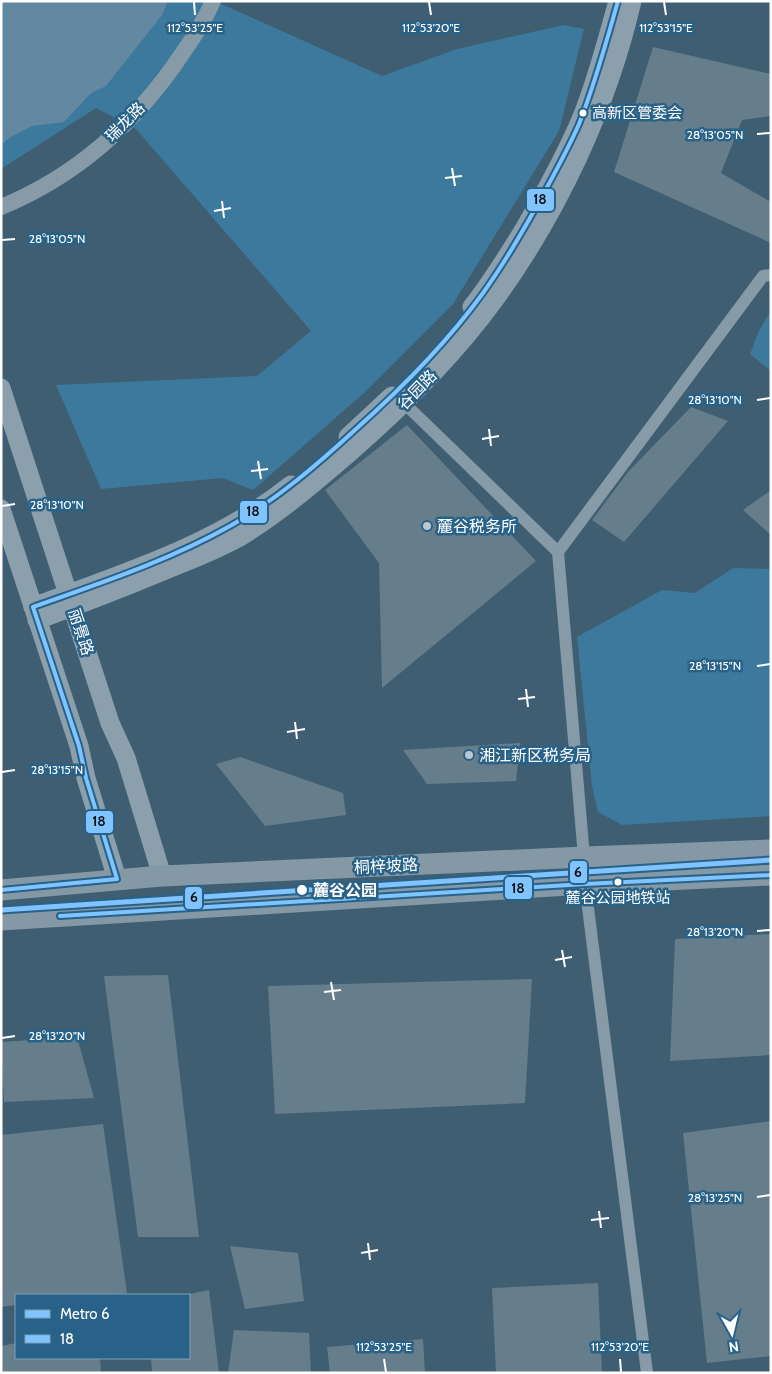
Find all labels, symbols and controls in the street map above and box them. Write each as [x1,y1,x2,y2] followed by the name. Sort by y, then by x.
[167,20,223,35] text: 112°53'25"E
[402,20,460,35] text: 112°53'20"E
[639,20,693,35] text: 112°53'15"E
[101,98,149,146] street label: 瑞龙路
[592,104,682,122] place label: 高新区管委会
[578,108,588,118] marker: 高新区管委会
[687,127,743,142] text: 28°13'05"N
[526,188,555,212] line badge: 18
[533,190,547,208] text: 18
[29,231,85,246] text: 28°13'05"N
[393,366,441,414] street label: 谷园路
[688,392,742,407] text: 28°13'10"N
[30,497,84,512] text: 28°13'10"N
[239,500,268,524] line badge: 18
[246,502,260,520] text: 18
[437,517,517,536] place label: 麓谷税务所
[421,520,433,532] marker: 麓谷税务所
[65,606,97,658] street label: 丽景路
[689,658,741,673] text: 28°13'15"N
[479,746,591,765] place label: 湘江新区税务局
[463,749,475,761] marker: 湘江新区税务局
[31,762,83,777] text: 28°13'15"N
[85,810,114,834] line badge: 18
[92,812,106,830] text: 18
[354,855,418,877] street label: 桐梓坡路
[569,860,588,884] line badge: 6
[574,863,582,881] text: 6
[504,876,533,900] line badge: 18
[613,877,623,887] marker: 麓谷公园地铁站
[511,879,525,897] text: 18
[313,881,377,900] place label: 麓谷公园
[295,883,309,897] marker: 麓谷公园
[184,886,203,910] line badge: 6
[190,888,198,906] text: 6
[565,889,671,907] place label: 麓谷公园地铁站
[687,924,743,939] text: 28°13'20"N
[29,1028,85,1043] text: 28°13'20"N
[688,1190,742,1205] text: 28°13'25"N
[15,1294,190,1359] legend
[60,1305,109,1323] text: Metro 6
[707,1309,757,1359] north arrow
[60,1330,74,1348] text: 18
[728,1337,740,1356] text: N
[356,1339,412,1354] text: 112°53'25"E
[591,1339,649,1354] text: 112°53'20"E

